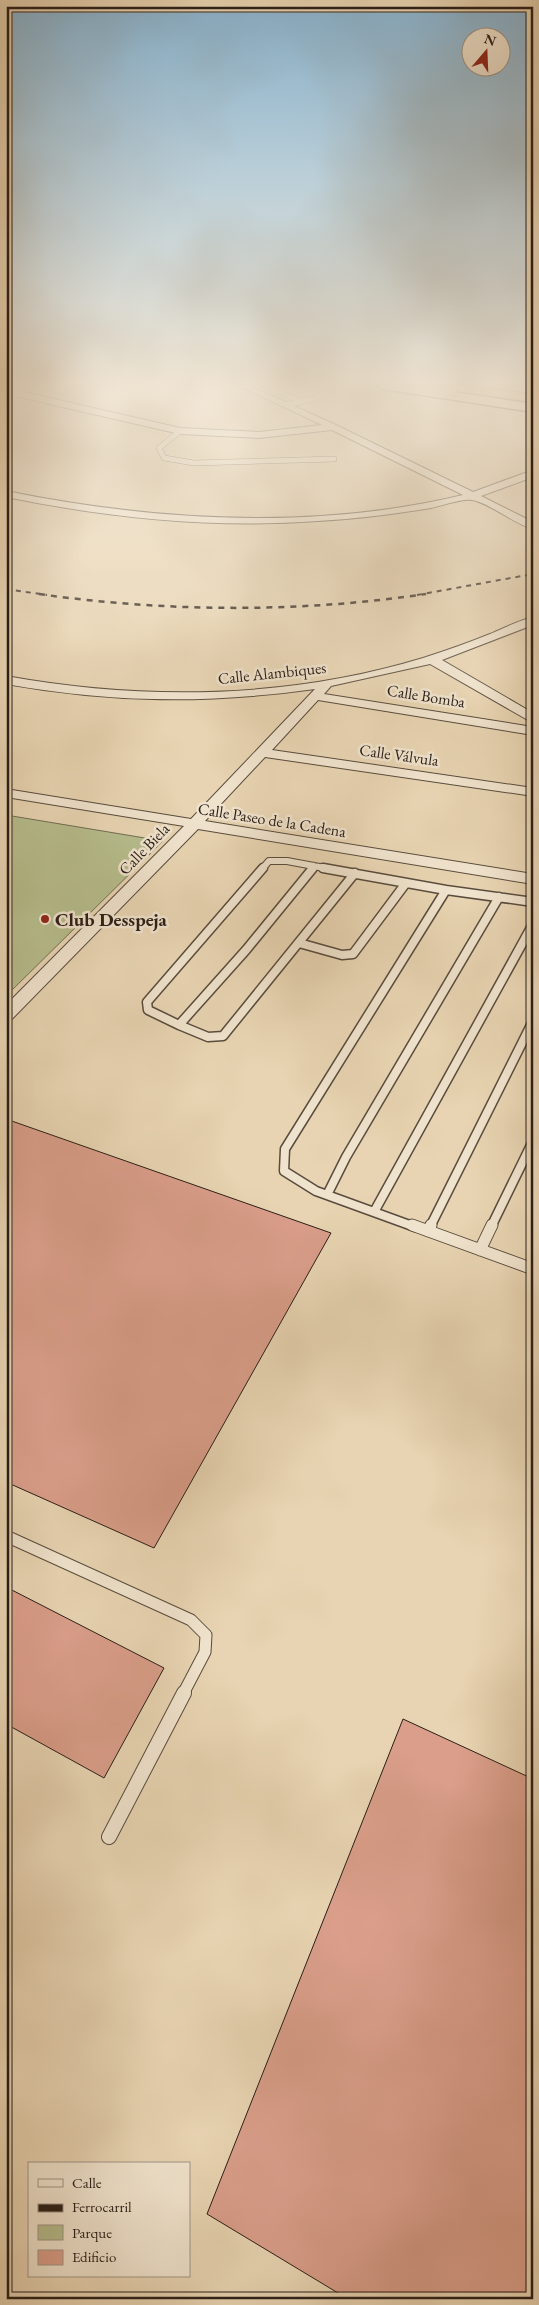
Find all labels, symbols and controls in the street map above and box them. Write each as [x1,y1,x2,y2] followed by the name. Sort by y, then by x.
[462,28,512,78] north arrow
[482,29,499,50] text: N
[217,657,327,689] street label: Calle Alambiques
[385,679,467,713] street label: Calle Bomba
[358,739,441,771] street label: Calle Válvula
[197,798,348,842] street label: Calle Paseo de la Cadena
[114,818,174,880] street label: Calle Biela
[55,907,168,932] place label: Club Desspeja
[39,913,51,925] marker: Club Desspeja
[28,2162,190,2278] legend
[72,2173,102,2192] text: Calle
[72,2197,132,2216] text: Ferrocarril
[72,2223,112,2242] text: Parque
[72,2247,116,2266] text: Edificio

